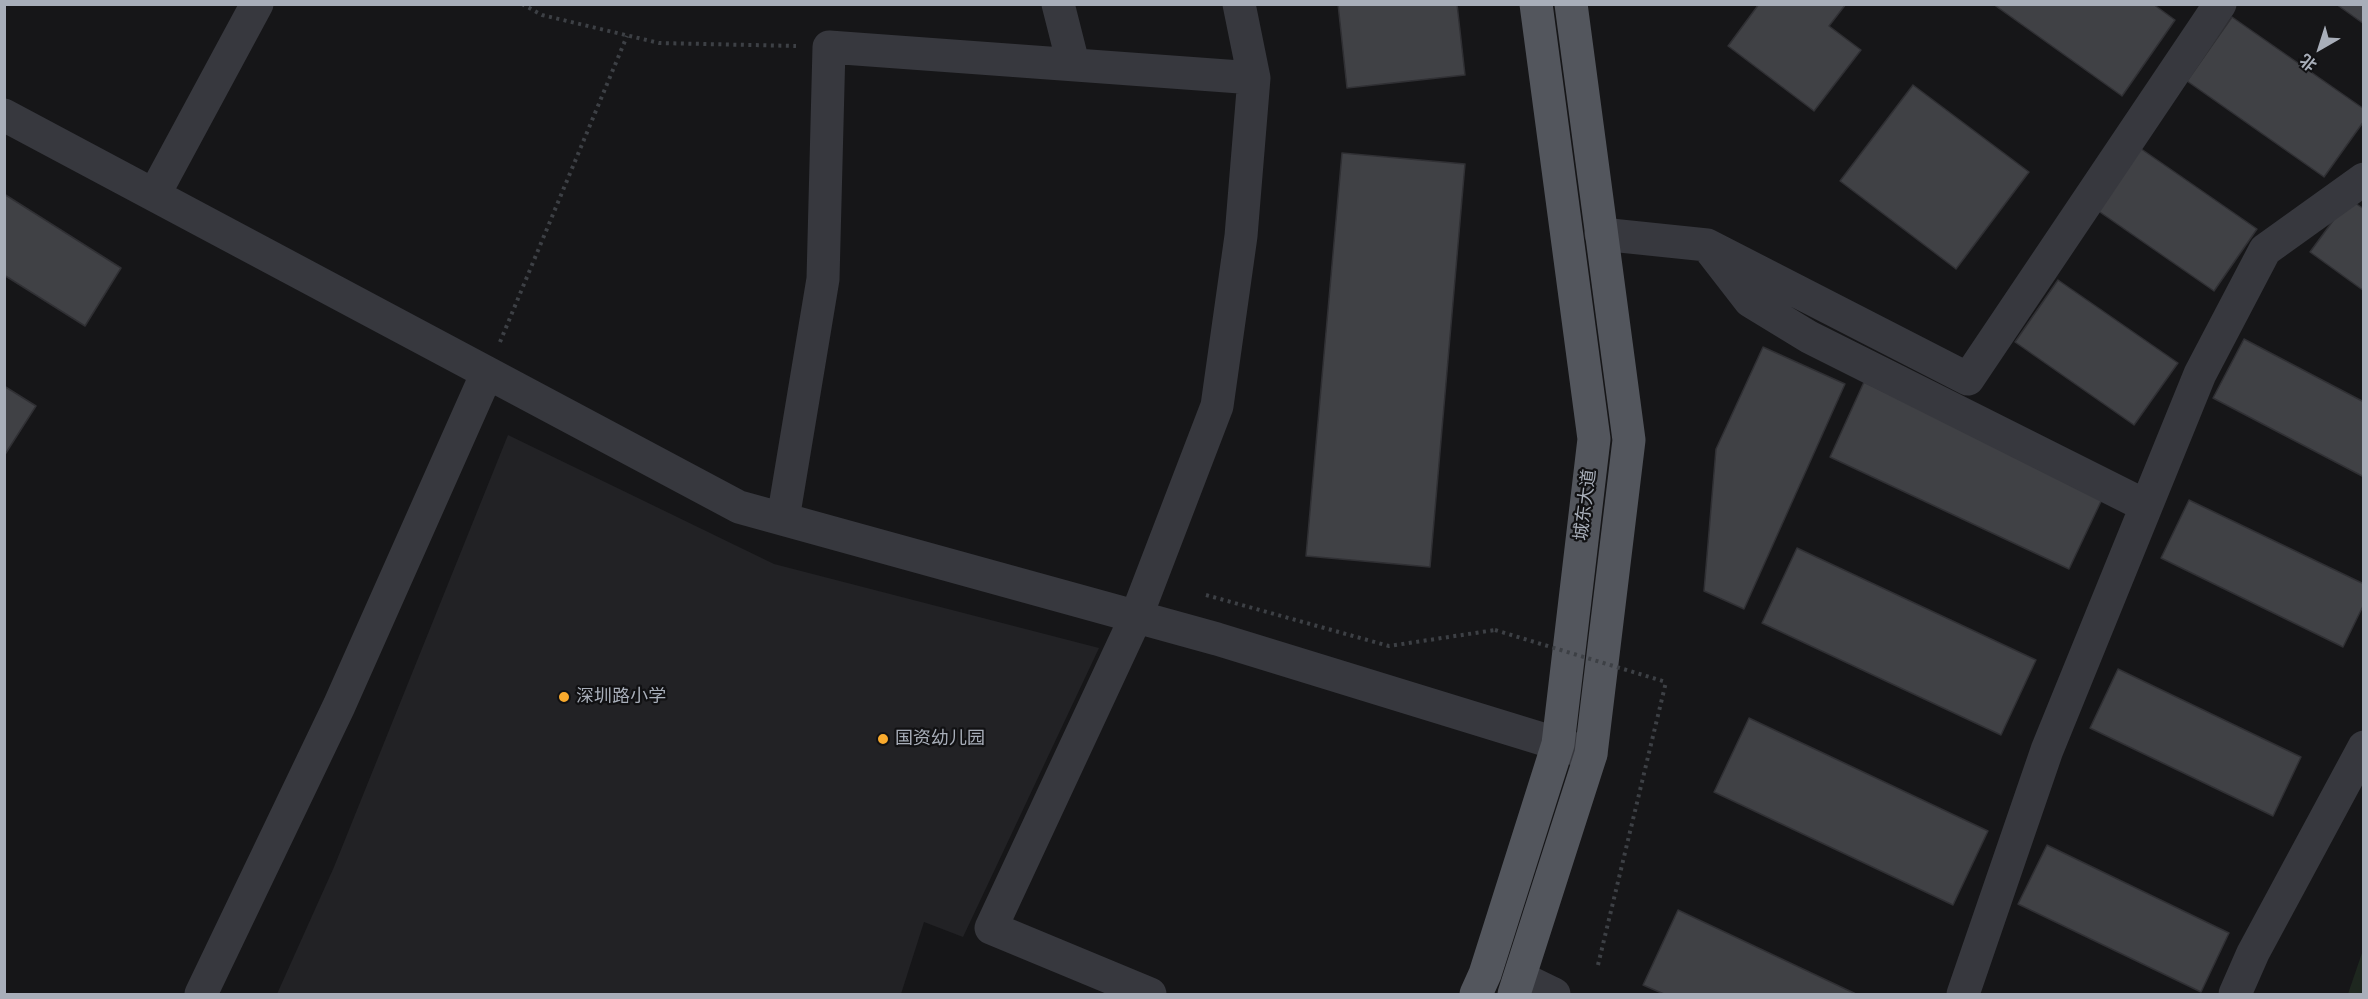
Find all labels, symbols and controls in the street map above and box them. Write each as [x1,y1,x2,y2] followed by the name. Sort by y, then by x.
[2290,18,2350,78] north arrow
[2296,49,2321,75] text: 北
[1571,468,1601,542] street label: 城东大道
[576,686,666,708] place label: 深圳路小学
[557,690,571,704] marker: 深圳路小学
[895,728,985,750] place label: 国资幼儿园
[876,732,890,746] marker: 国资幼儿园

